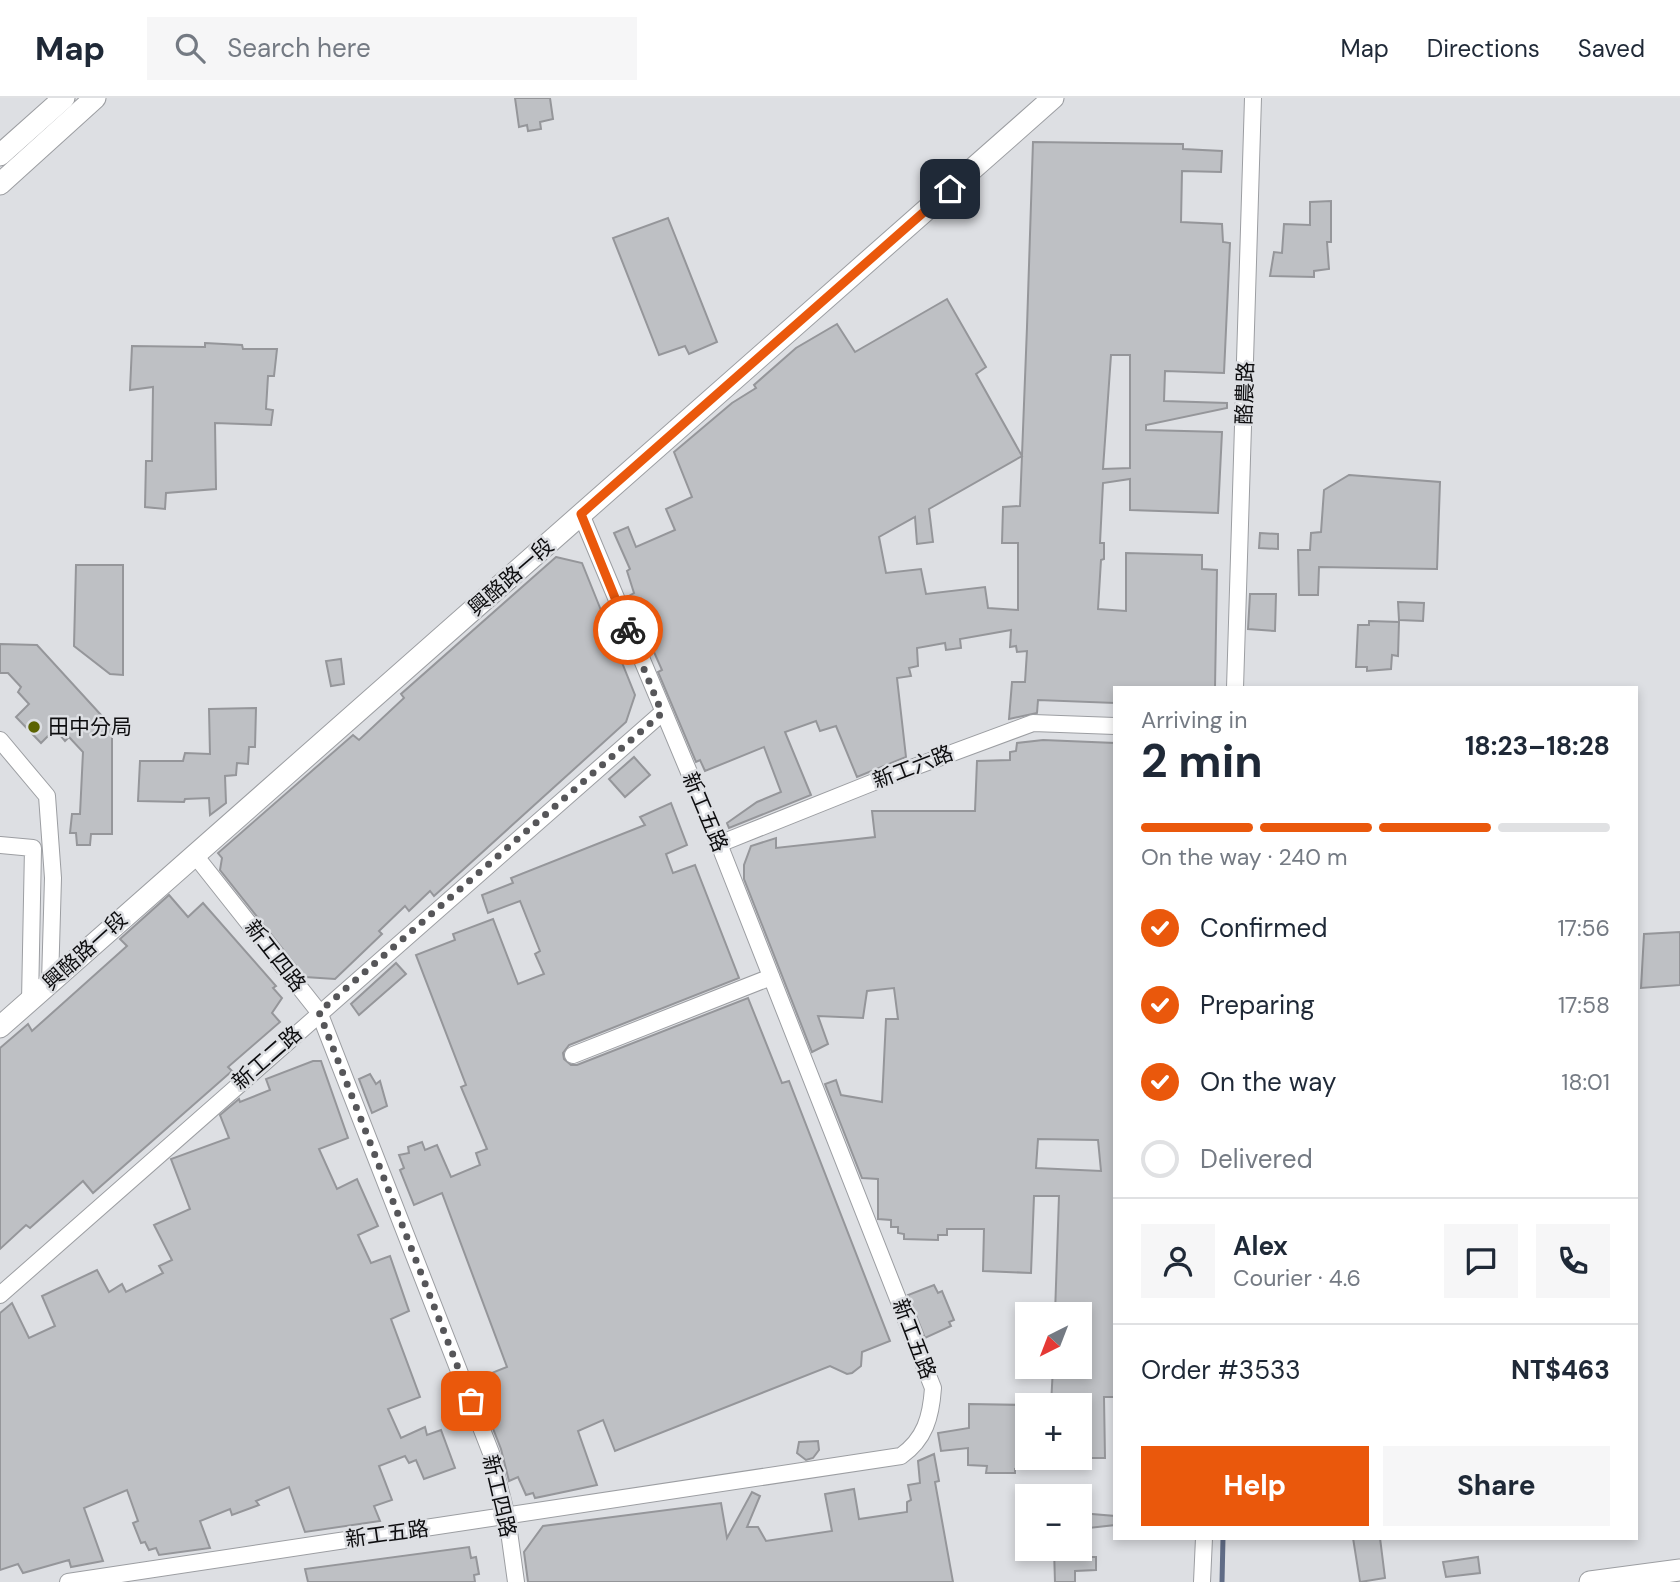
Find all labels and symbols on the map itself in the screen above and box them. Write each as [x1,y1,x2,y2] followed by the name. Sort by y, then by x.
[920,159,980,219] pin
[1230,361,1260,425] street label: 酪農路
[462,532,560,622] street label: 興酪路一段
[593,595,663,665] courier
[48,713,132,741] place label: 田中分局
[26,719,42,735] marker: 田中分局
[869,739,957,795] street label: 新工六路
[676,768,734,856] street label: 新工五路
[37,905,133,997] street label: 興酪路一段
[238,914,312,998] street label: 新工四路
[226,1020,308,1096] street label: 新工二路
[886,1295,942,1383] street label: 新工五路
[1015,1302,1092,1379] north arrow
[441,1371,501,1431] pin
[476,1452,522,1540] street label: 新工四路
[343,1514,431,1554] street label: 新工五路

